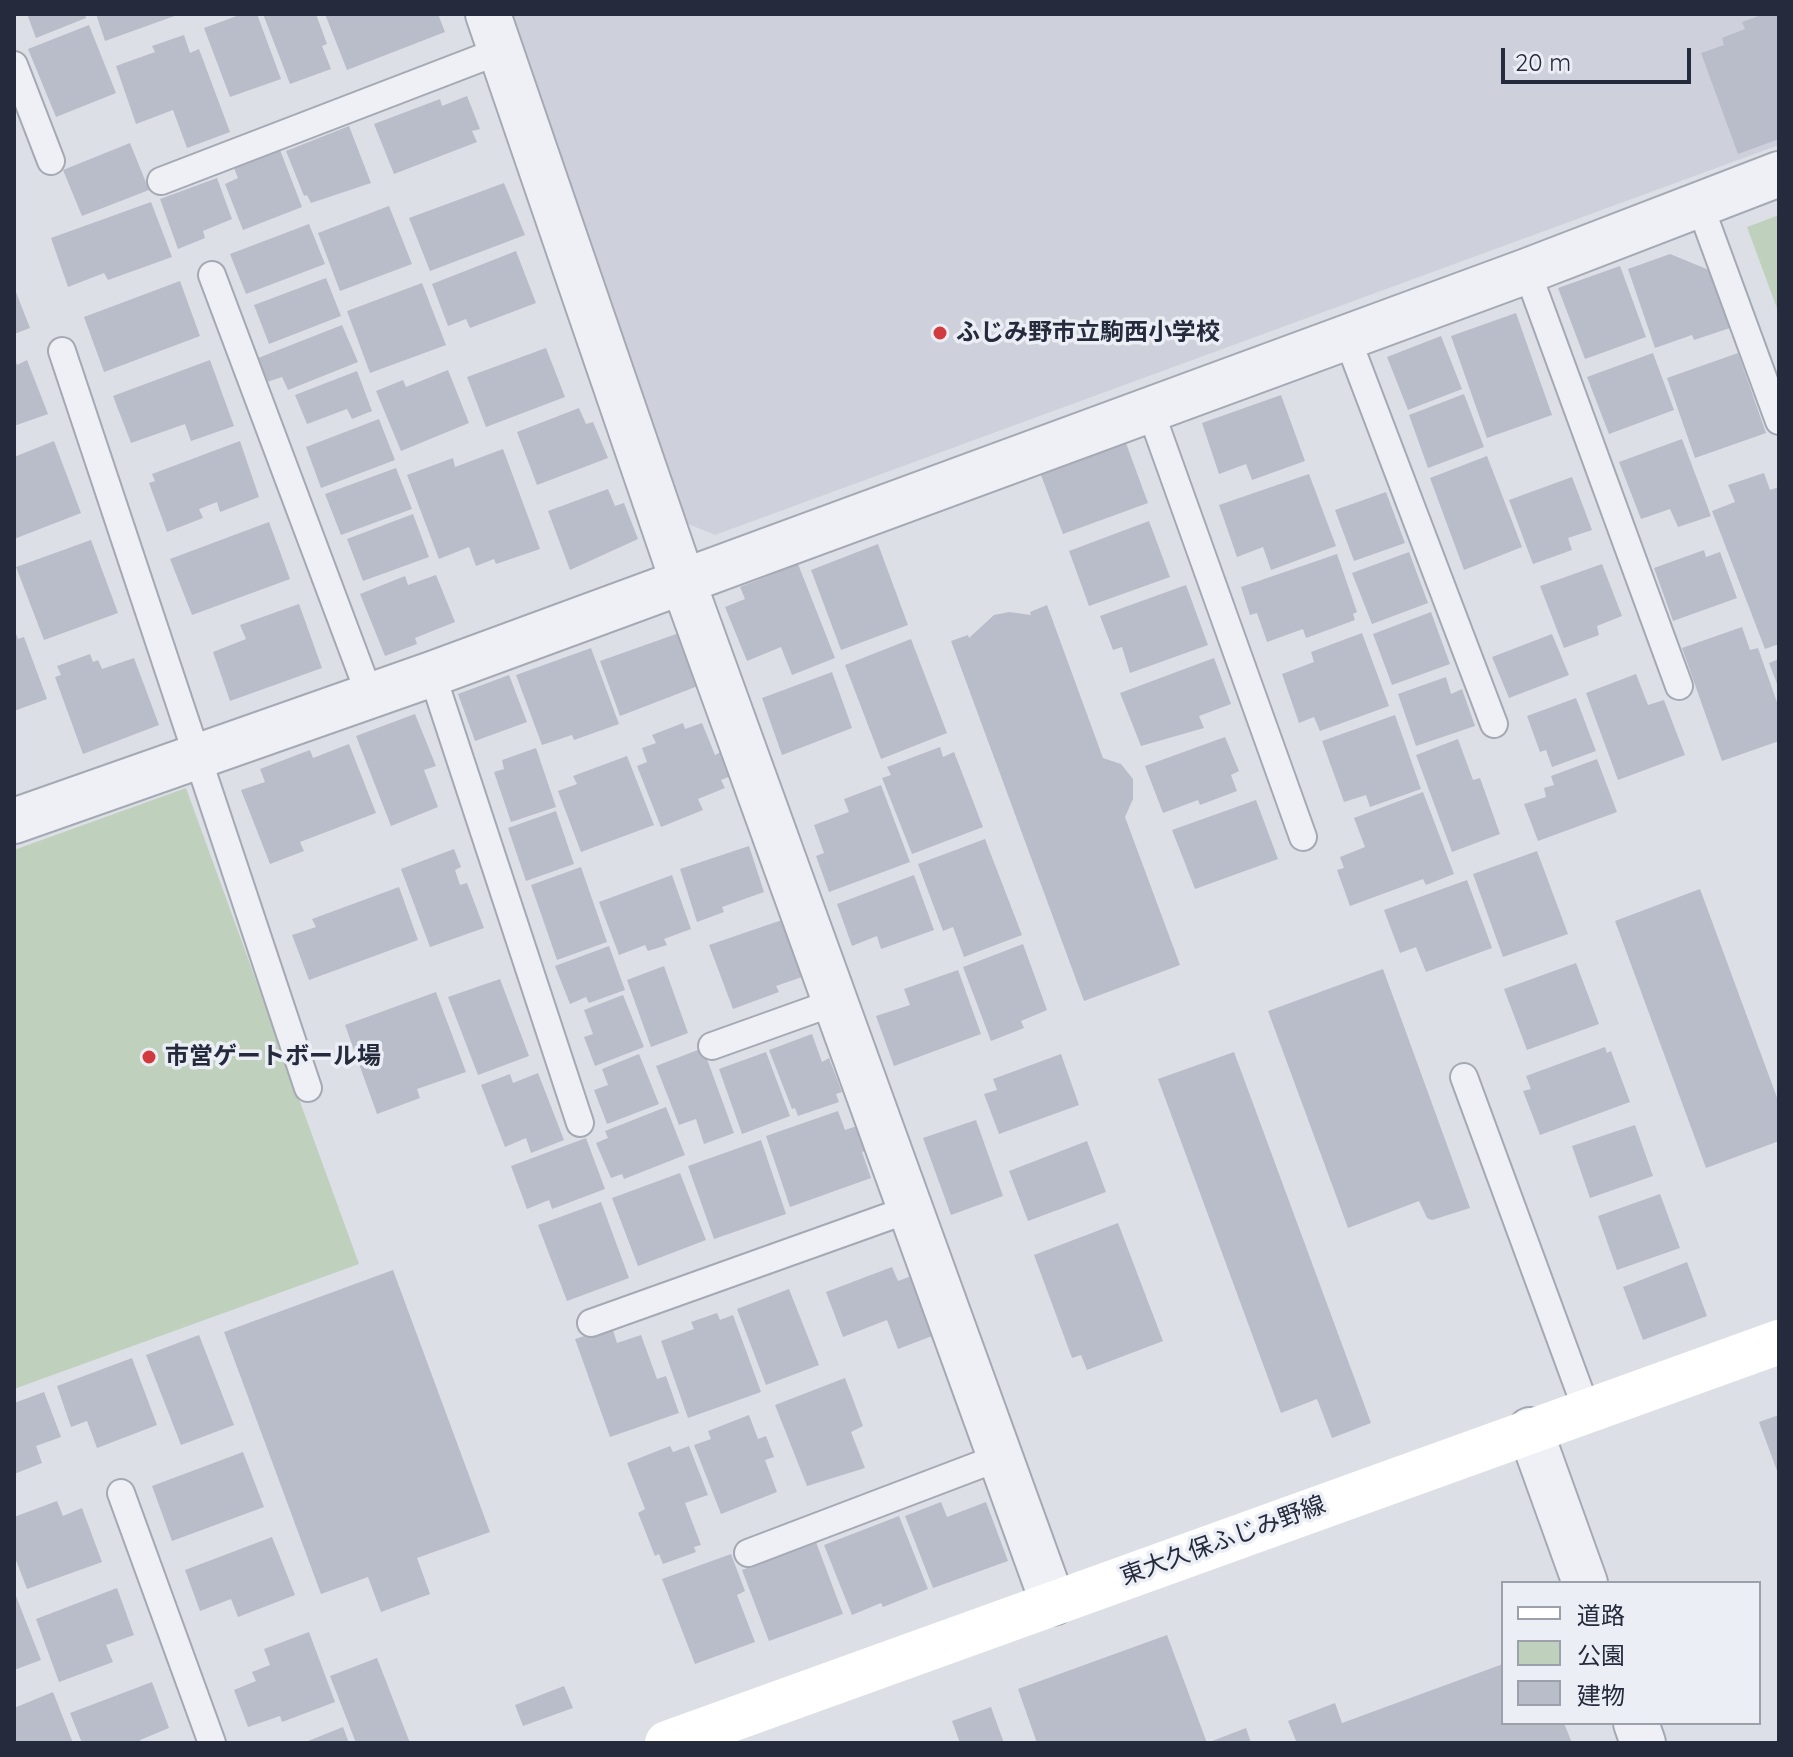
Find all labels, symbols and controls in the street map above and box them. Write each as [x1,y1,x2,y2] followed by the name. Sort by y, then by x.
[1505,32,1695,82] scale bar
[1515,47,1571,77] text: 20 m
[956,319,1220,347] place label: ふじみ野市立駒西小学校
[931,324,949,342] marker: ふじみ野市立駒西小学校
[165,1043,381,1071] place label: 市営ゲートボール場
[140,1048,158,1066] marker: 市営ゲートボール場
[1117,1491,1329,1591] street label: 東大久保ふじみ野線
[1501,1581,1761,1725] legend
[1577,1600,1625,1630] text: 道路
[1577,1640,1625,1670] text: 公園
[1577,1680,1625,1710] text: 建物

